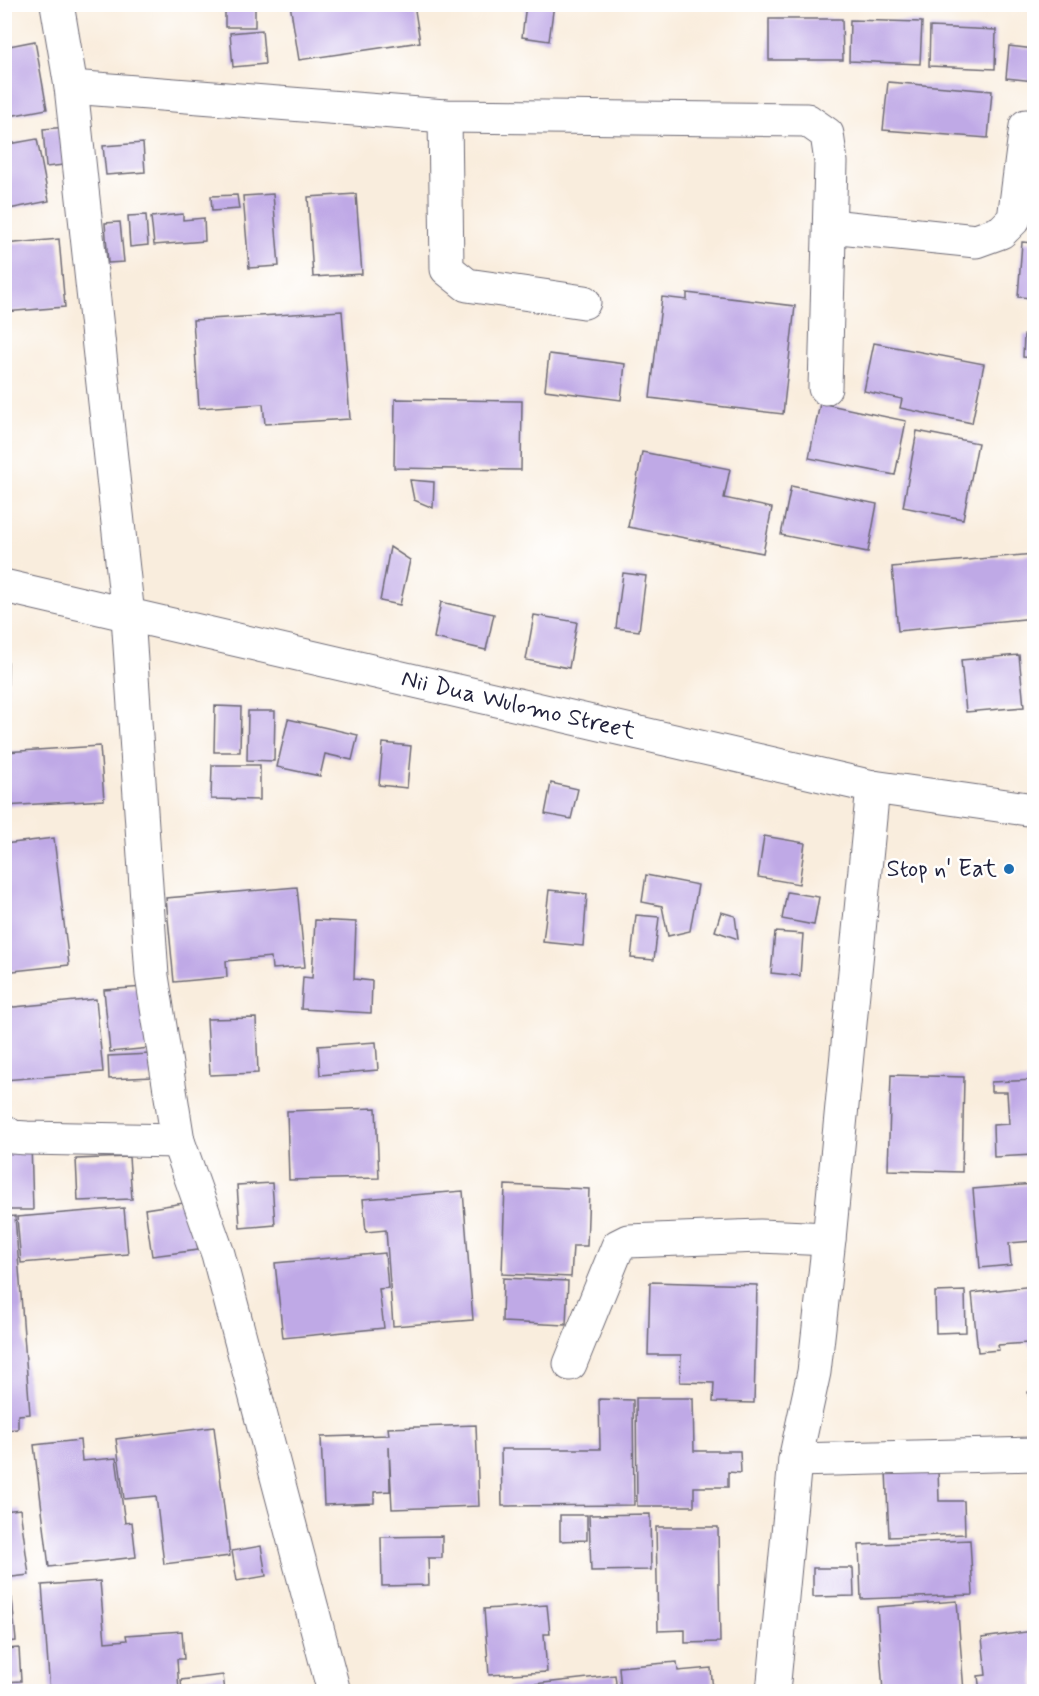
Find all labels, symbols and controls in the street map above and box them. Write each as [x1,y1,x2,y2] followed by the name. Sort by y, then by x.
[398,663,639,747] street label: Nii Dua Wulomo Street
[887,854,997,885] place label: Stop n' Eat
[1002,862,1016,876] marker: Stop n' Eat

